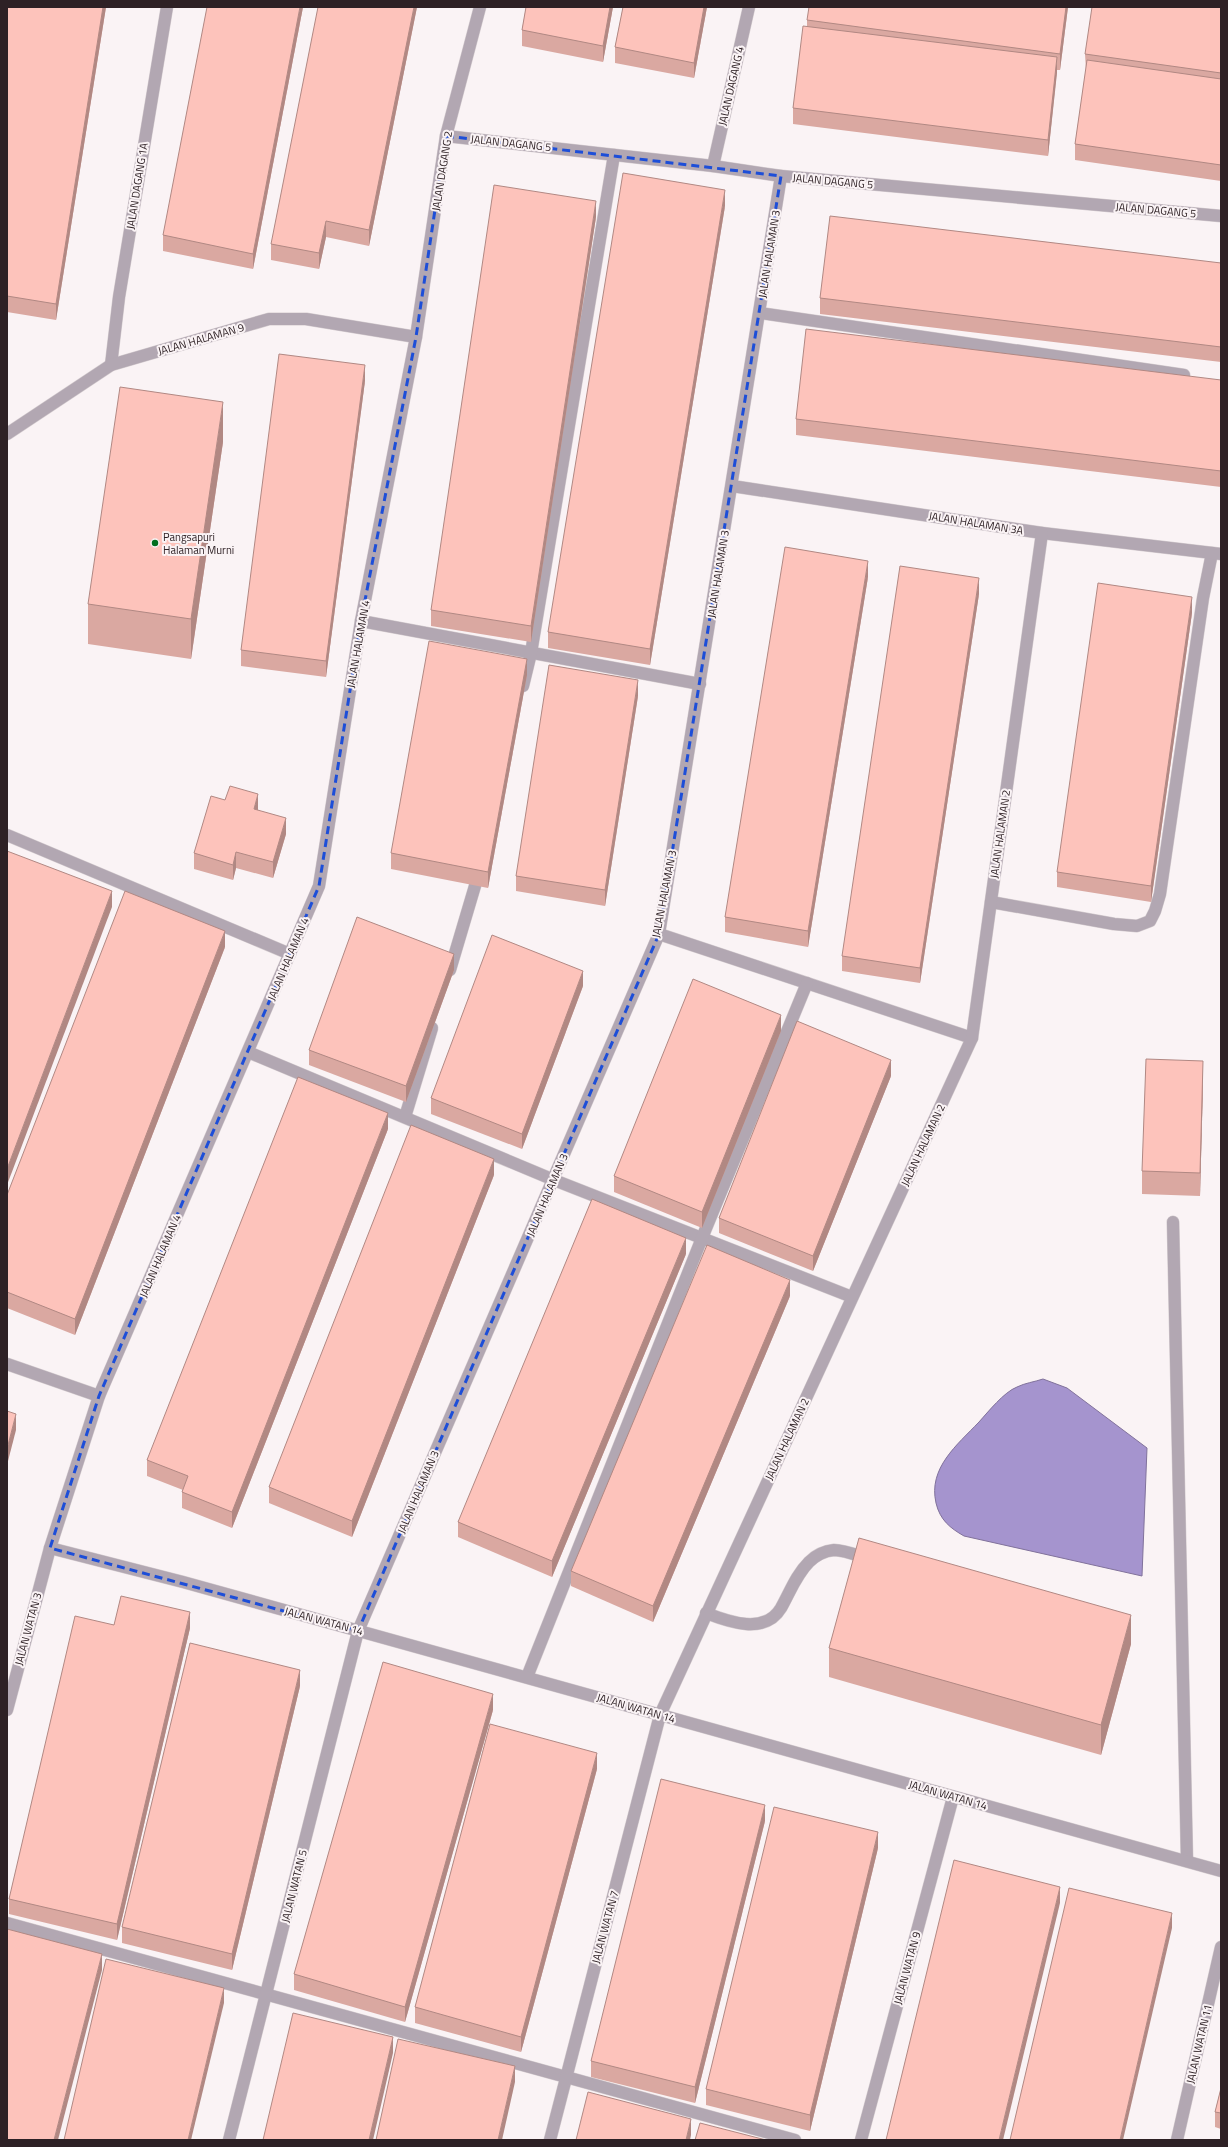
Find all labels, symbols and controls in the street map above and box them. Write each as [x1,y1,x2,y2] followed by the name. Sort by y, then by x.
[714,45,748,127] street label: JALAN DAGANG 4
[428,130,456,212] street label: JALAN DAGANG 2
[470,131,552,155] street label: JALAN DAGANG 5
[122,141,152,230] street label: JALAN DAGANG 1A
[792,170,874,192] street label: JALAN DAGANG 5
[1115,199,1197,221] street label: JALAN DAGANG 5
[754,209,784,299] street label: JALAN HALAMAN 3
[156,319,246,359] street label: JALAN HALAMAN 9
[928,508,1025,538] street label: JALAN HALAMAN 3A
[163,529,234,558] place label: Pangsapuri Halaman Murni
[703,529,733,619] street label: JALAN HALAMAN 3
[150,538,160,548] marker: Pangsapuri Halaman Murni
[342,599,374,689] street label: JALAN HALAMAN 4
[986,789,1014,879] street label: JALAN HALAMAN 2
[648,849,680,939] street label: JALAN HALAMAN 3
[263,915,313,1003] street label: JALAN HALAMAN 4
[897,1101,949,1189] street label: JALAN HALAMAN 2
[522,1151,572,1239] street label: JALAN HALAMAN 3
[135,1212,185,1300] street label: JALAN HALAMAN 4
[761,1395,813,1483] street label: JALAN HALAMAN 2
[393,1448,443,1536] street label: JALAN HALAMAN 3
[11,1591,45,1667] street label: JALAN WATAN 3
[283,1603,365,1639] street label: JALAN WATAN 14
[595,1689,677,1727] street label: JALAN WATAN 14
[907,1776,989,1814] street label: JALAN WATAN 14
[277,1848,311,1924] street label: JALAN WATAN 5
[588,1889,622,1965] street label: JALAN WATAN 7
[890,1930,924,2006] street label: JALAN WATAN 9
[1182,2003,1216,2085] street label: JALAN WATAN 11

